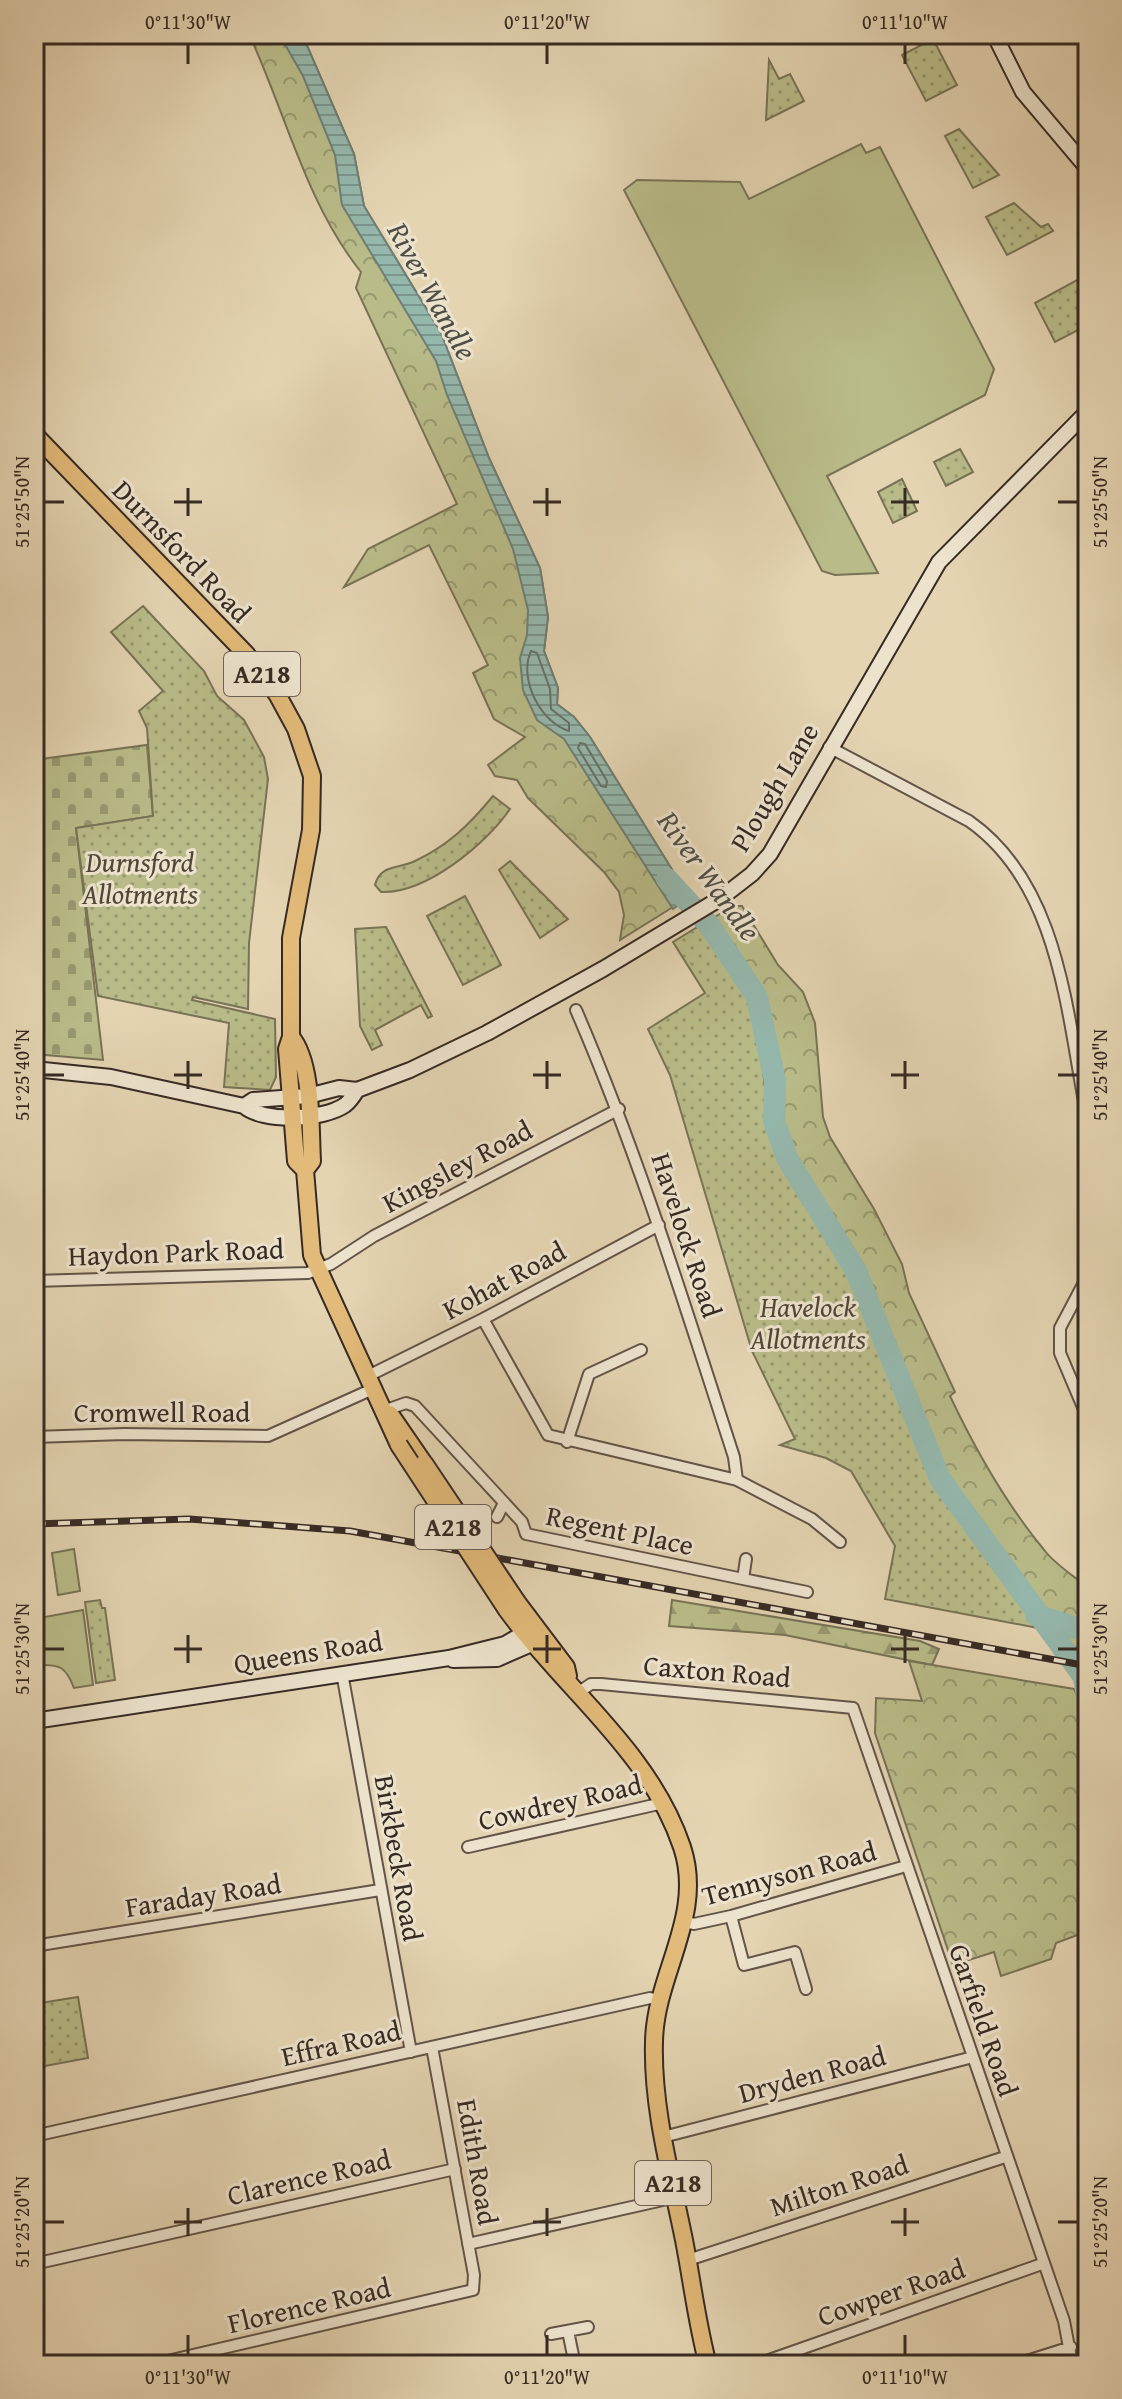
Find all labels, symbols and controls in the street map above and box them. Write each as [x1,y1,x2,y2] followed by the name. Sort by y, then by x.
[145,7,231,36] text: 0°11'30"W
[504,7,590,36] text: 0°11'20"W
[862,7,948,36] text: 0°11'10"W
[376,213,489,368] water label: River Wandle
[7,456,36,548] text: 51°25'50"N
[1085,456,1114,548] text: 51°25'50"N
[103,470,261,631] street label: Durnsford Road
[224,652,300,696] road number: A218
[719,715,828,859] street label: Plough Lane
[647,800,772,950] water label: River Wandle
[81,841,198,914] park label: Durnsford Allotments
[7,1029,36,1121] text: 51°25'40"N
[1085,1029,1114,1121] text: 51°25'40"N
[374,1109,539,1222] street label: Kingsley Road
[642,1147,733,1323] street label: Havelock Road
[67,1227,285,1276] street label: Haydon Park Road
[435,1230,573,1329] street label: Kohat Road
[749,1286,866,1359] park label: Havelock Allotments
[74,1391,250,1432] street label: Cromwell Road
[543,1494,698,1565] street label: Regent Place
[415,1505,491,1549] road number: A218
[7,1603,36,1695] text: 51°25'30"N
[1085,1603,1114,1695] text: 51°25'30"N
[231,1620,385,1683] street label: Queens Road
[642,1644,792,1697] street label: Caxton Road
[474,1763,646,1840] street label: Cowdrey Road
[365,1772,434,1944] street label: Birkbeck Road
[697,1830,881,1915] street label: Tennyson Road
[122,1862,284,1927] street label: Faraday Road
[939,1938,1030,2102] street label: Garfield Road
[277,2009,405,2076] street label: Effra Road
[734,2034,890,2113] street label: Dryden Road
[447,2096,510,2228] street label: Edith Road
[223,2138,395,2215] street label: Clarence Road
[764,2143,913,2226] street label: Milton Road
[635,2161,711,2205] road number: A218
[7,2176,36,2268] text: 51°25'20"N
[1085,2176,1114,2268] text: 51°25'20"N
[812,2247,970,2336] street label: Cowper Road
[223,2266,394,2343] street label: Florence Road
[145,2362,231,2391] text: 0°11'30"W
[504,2362,590,2391] text: 0°11'20"W
[862,2362,948,2391] text: 0°11'10"W

